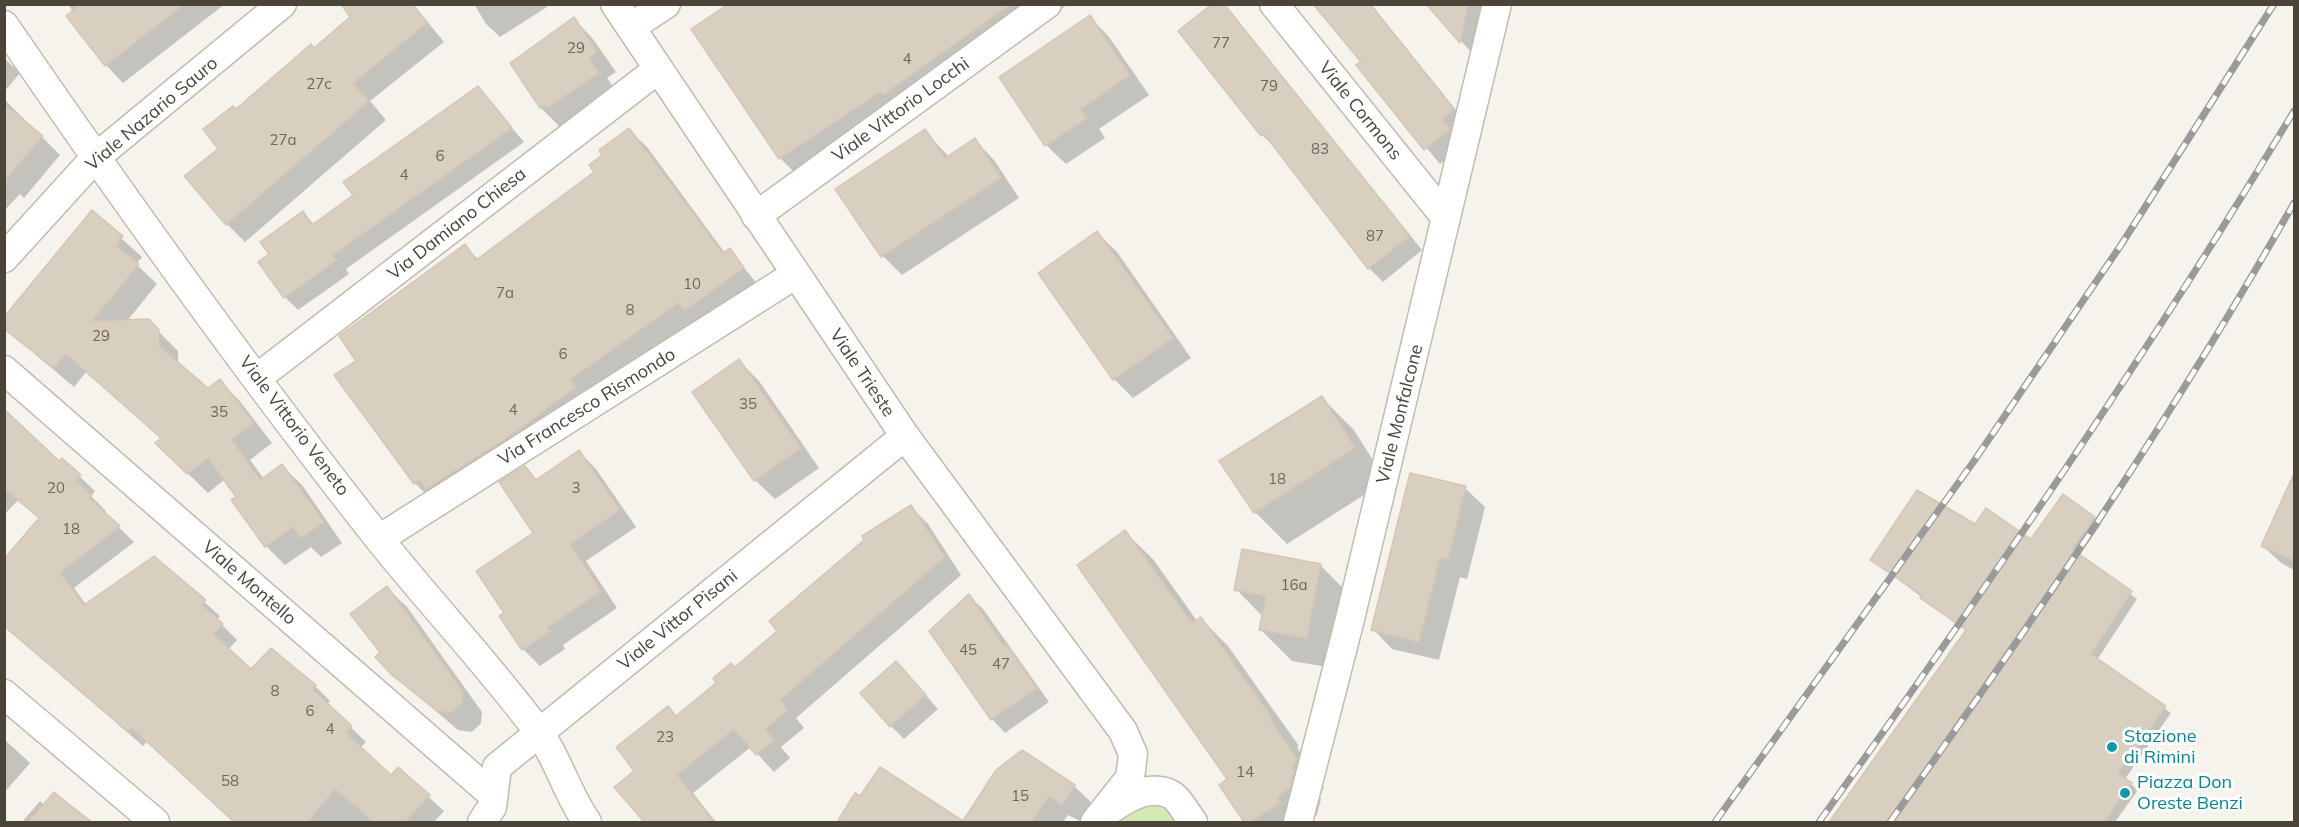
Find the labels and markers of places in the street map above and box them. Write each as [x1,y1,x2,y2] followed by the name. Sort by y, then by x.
[2124,726,2197,768] place label: Stazione di Rimini
[2105,740,2119,754] marker: Stazione di Rimini
[2137,772,2243,814] place label: Piazza Don Oreste Benzi
[2118,786,2132,800] marker: Piazza Don Oreste Benzi

